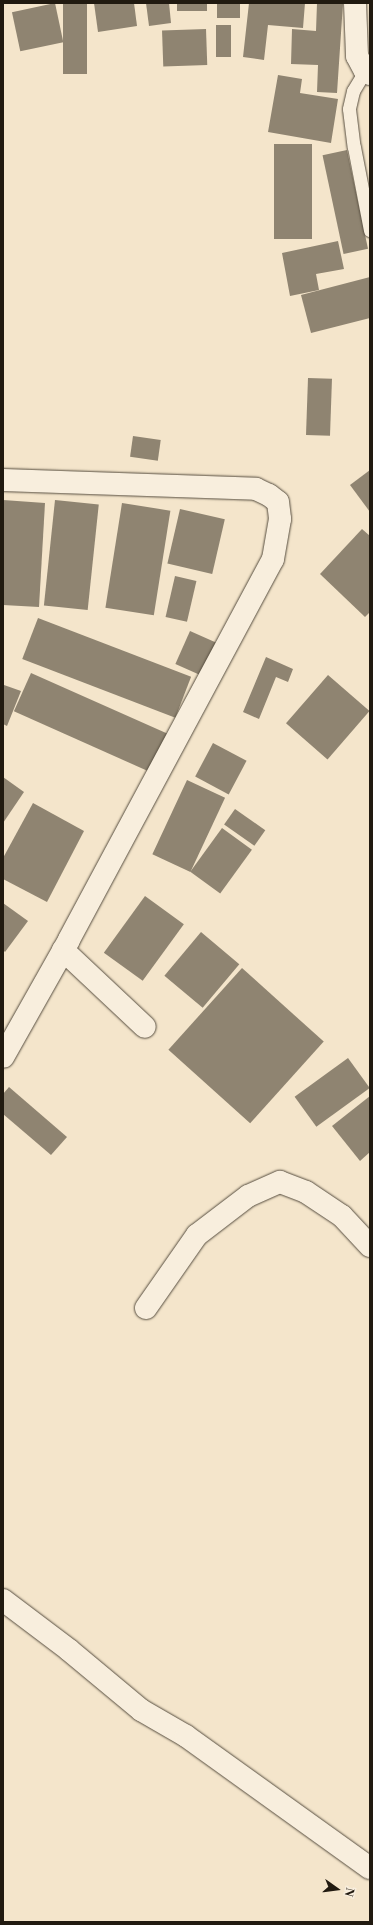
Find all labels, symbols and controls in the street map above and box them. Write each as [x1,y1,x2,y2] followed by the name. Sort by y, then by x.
[317,1869,357,1909] north arrow
[341,1886,356,1898] text: N

